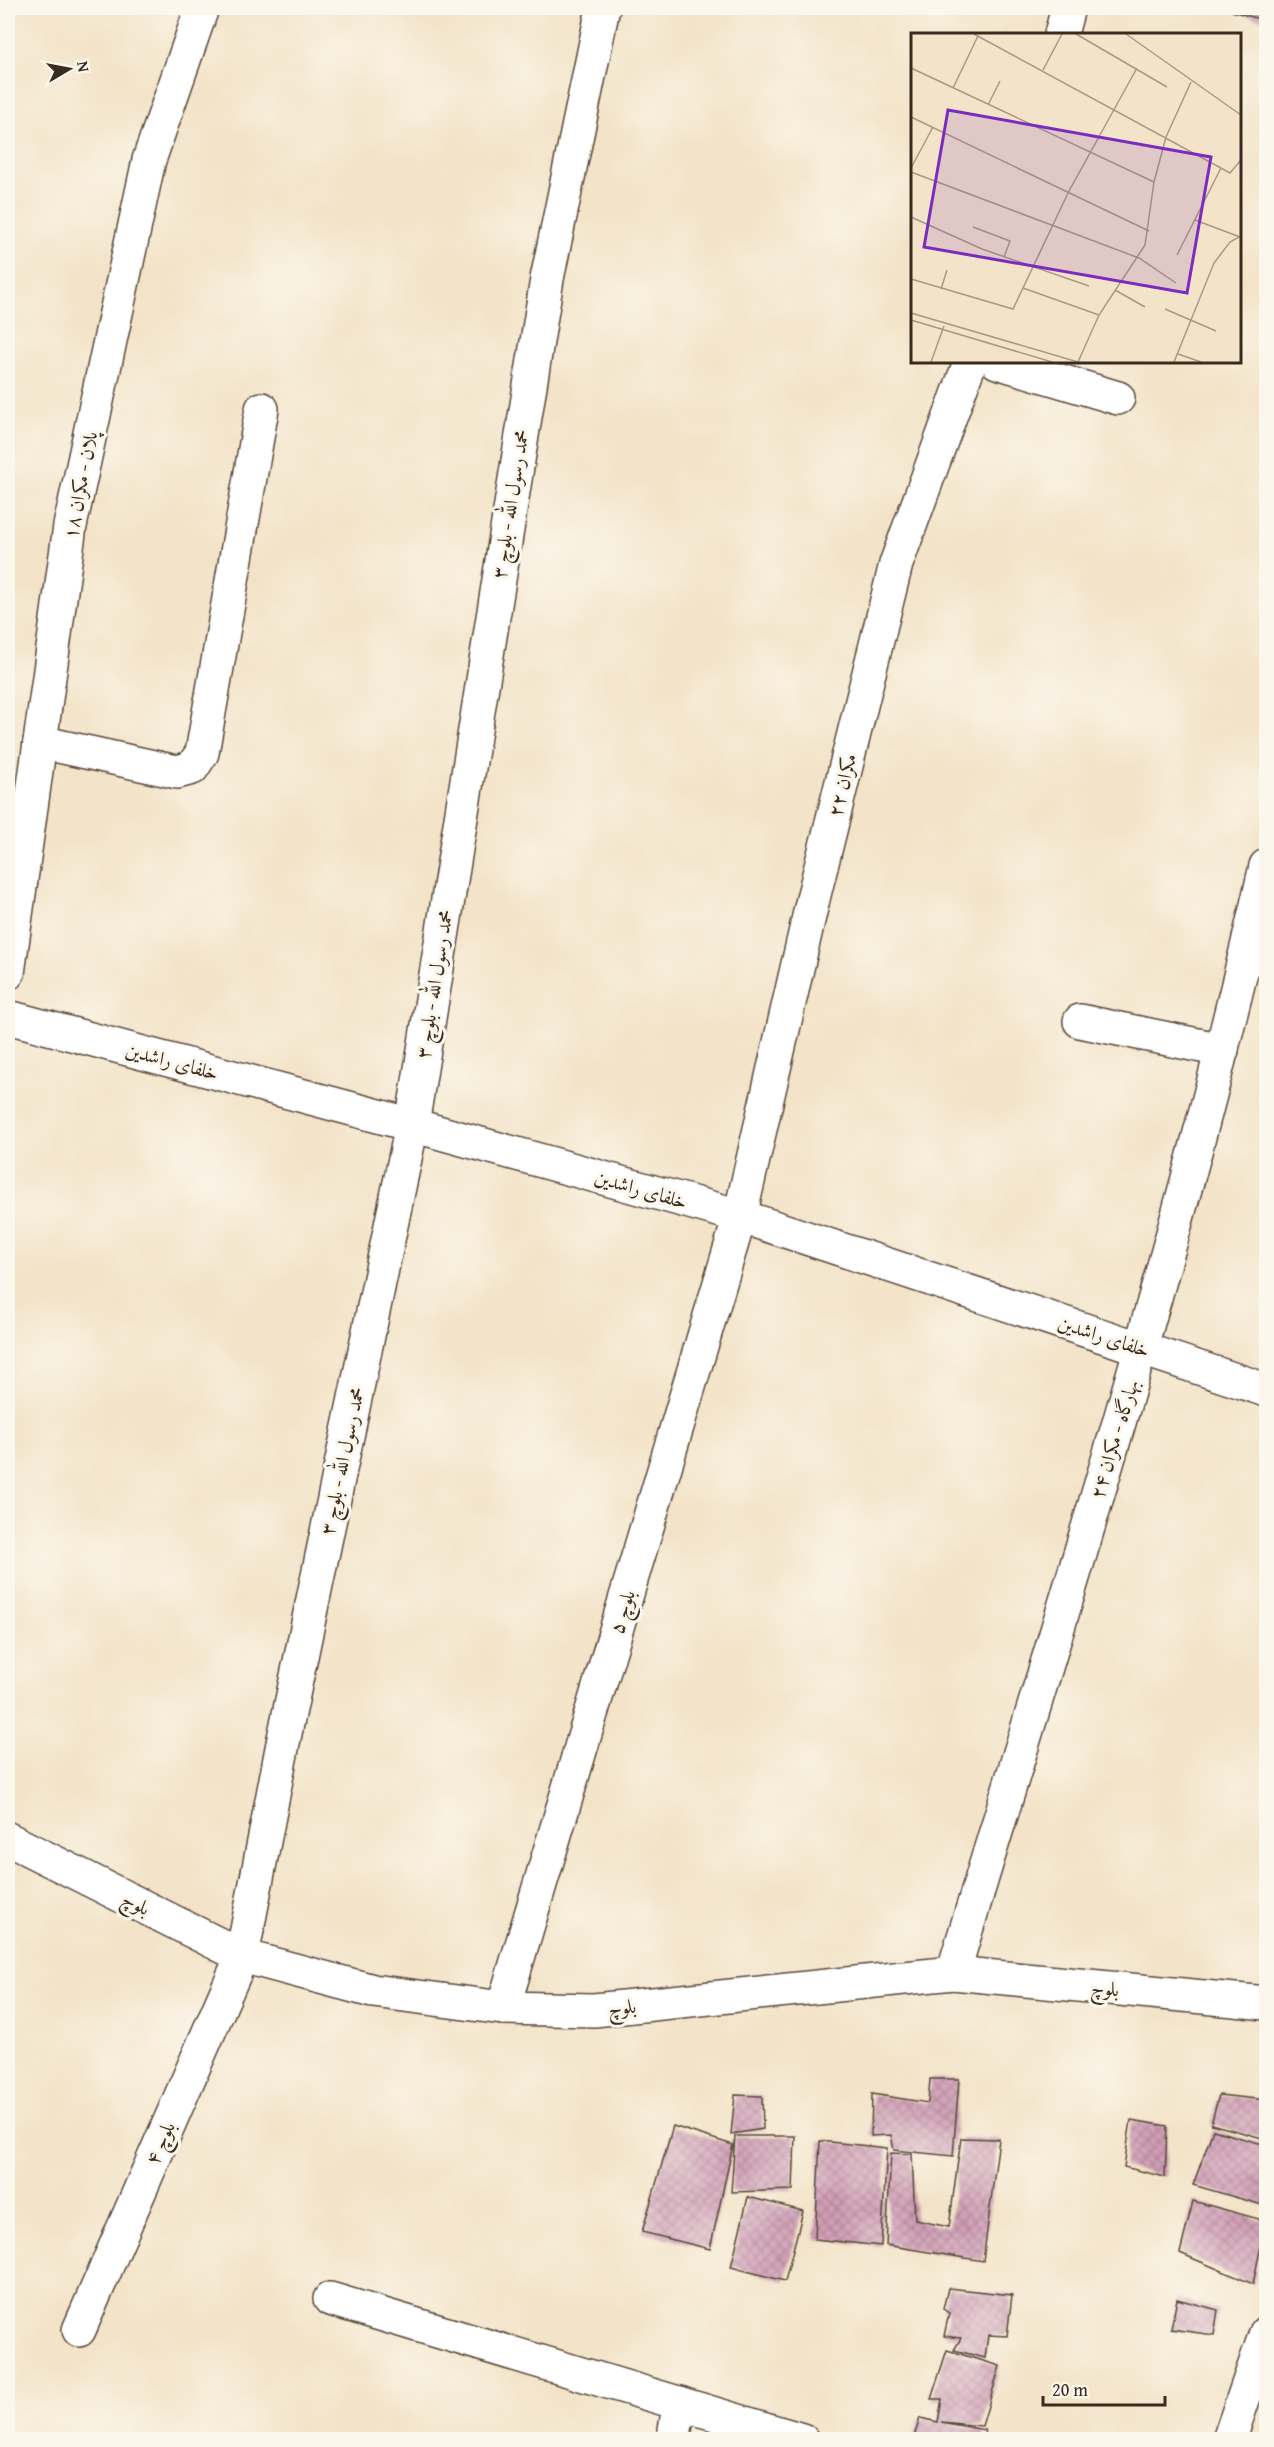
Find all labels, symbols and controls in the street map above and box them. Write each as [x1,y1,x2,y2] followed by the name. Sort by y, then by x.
[911,33,1241,363] inset map
[39,39,99,99] north arrow
[71,59,97,74] text: N
[55,427,105,542] street label: پلان - مکران ۱۸
[483,427,540,581] street label: محمد رسول الله - بلوچ ۳
[820,750,863,820] street label: مکران ۲۲
[407,907,464,1061] street label: محمد رسول الله - بلوچ ۳
[122,1034,222,1087] street label: خلفای راشدین
[591,1161,691,1216] street label: خلفای راشدین
[1054,1307,1154,1364] street label: خلفای راشدین
[1082,1376,1145,1502] street label: بهارگاه - مکران ۲۴
[312,1384,375,1538] street label: محمد رسول الله - بلوچ ۳
[601,1586,646,1639] street label: بلوچ ۵
[115,1883,155,1926] street label: بلوچ
[1089,1972,1120,2007] street label: بلوچ
[606,1991,638,2026] street label: بلوچ
[137,2117,186,2171] street label: بلوچ ۴
[1043,2369,1164,2407] scale bar
[1052,2376,1088,2403] text: 20 m

